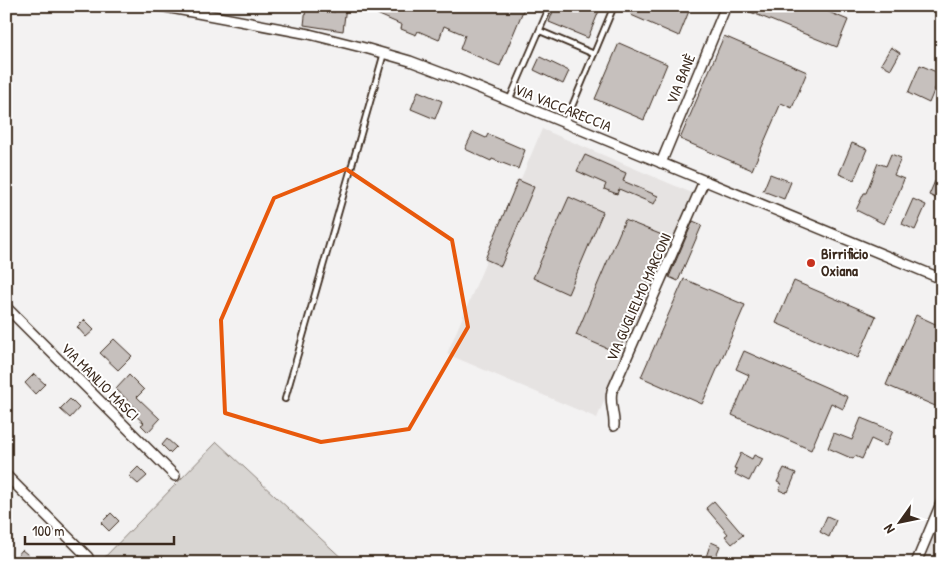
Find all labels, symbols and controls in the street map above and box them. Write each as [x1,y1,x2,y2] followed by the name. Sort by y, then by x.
[661,50,700,107] street label: VIA BANÈ
[512,79,615,137] street label: VIA VACCARECCIA
[601,229,676,364] street label: VIA GUGLIELMO MARCONI
[821,243,868,281] place label: Birrificio Oxiana
[805,257,817,269] marker: Birrificio Oxiana
[57,338,144,425] street label: VIA MANLIO MASCI
[876,496,926,546] north arrow
[25,514,174,546] scale bar
[32,520,65,541] text: 100 m
[878,521,899,538] text: N

